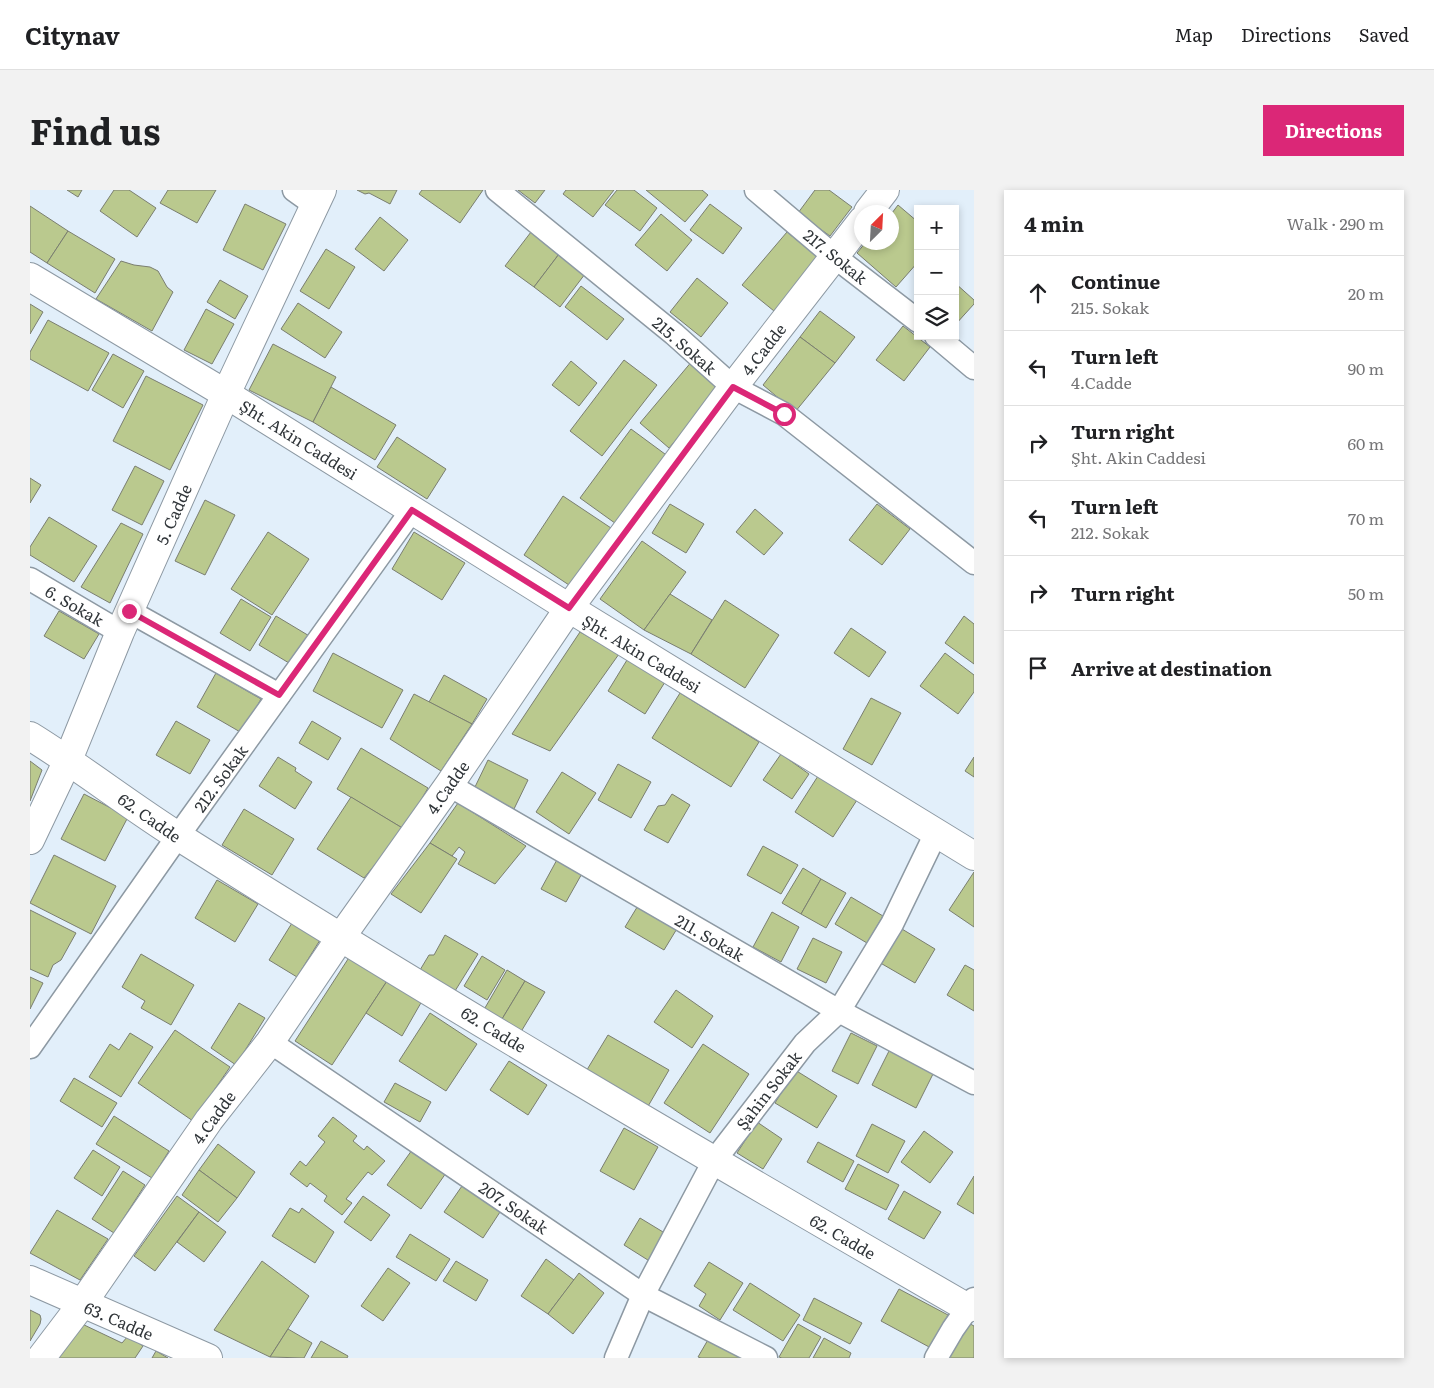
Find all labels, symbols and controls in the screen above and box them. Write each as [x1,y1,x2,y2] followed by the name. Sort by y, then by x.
[25,17,120,52] text: Citynav
[1175,21,1213,48] text: Map
[1241,21,1331,48] text: Directions
[1359,21,1409,48] text: Saved
[30,104,160,156] text: Find us
[1263,105,1404,156] button: Directions
[854,205,899,250] north arrow
[914,205,959,340] map controls
[914,205,959,250] button: +
[1024,207,1084,238] text: 4 min
[1287,211,1384,235] text: Walk · 290 m
[799,223,873,289] street label: 217. Sokak
[914,250,959,295] button: −
[1071,267,1160,295] text: Continue
[1024,279,1052,307] icon: ahead
[1348,281,1384,305] text: 20 m
[914,295,959,340] button: layers
[1071,295,1149,319] text: 215. Sokak
[648,310,723,380] street label: 215. Sokak
[735,318,791,380] street label: 4.Cadde
[1071,342,1158,370] text: Turn left
[1024,354,1052,382] icon: left
[1348,356,1384,380] text: 90 m
[1071,370,1132,394] text: 4.Cadde
[236,393,362,485] street label: Şht. Akin Caddesi
[773,403,796,426] route start
[1071,417,1175,445] text: Turn right
[1024,429,1052,457] icon: right
[1347,431,1384,455] text: 60 m
[1071,445,1206,469] text: Şht. Akin Caddesi
[149,480,197,548] street label: 5. Cadde
[1071,492,1158,520] text: Turn left
[1024,504,1052,532] icon: left
[1348,506,1384,530] text: 70 m
[1071,520,1149,544] text: 212. Sokak
[41,579,109,632] street label: 6. Sokak
[1024,579,1052,607] icon: right
[1071,579,1175,607] text: Turn right
[1348,581,1384,605] text: 50 m
[118,600,141,623] route end
[578,608,706,698] street label: Şht. Akin Caddesi
[1024,654,1052,682] icon: arrive
[1071,654,1272,682] text: Arrive at destination
[187,739,253,817] street label: 212. Sokak
[420,755,474,819] street label: 4.Cadde
[113,786,187,848] street label: 62. Cadde
[671,907,749,967] street label: 211. Sokak
[457,1000,531,1058] street label: 62. Cadde
[729,1045,807,1135] street label: Şahin Sokak
[185,1085,241,1149] street label: 4.Cadde
[474,1175,554,1239] street label: 207. Sokak
[806,1208,880,1264] street label: 62. Cadde
[81,1295,157,1345] street label: 63. Cadde

